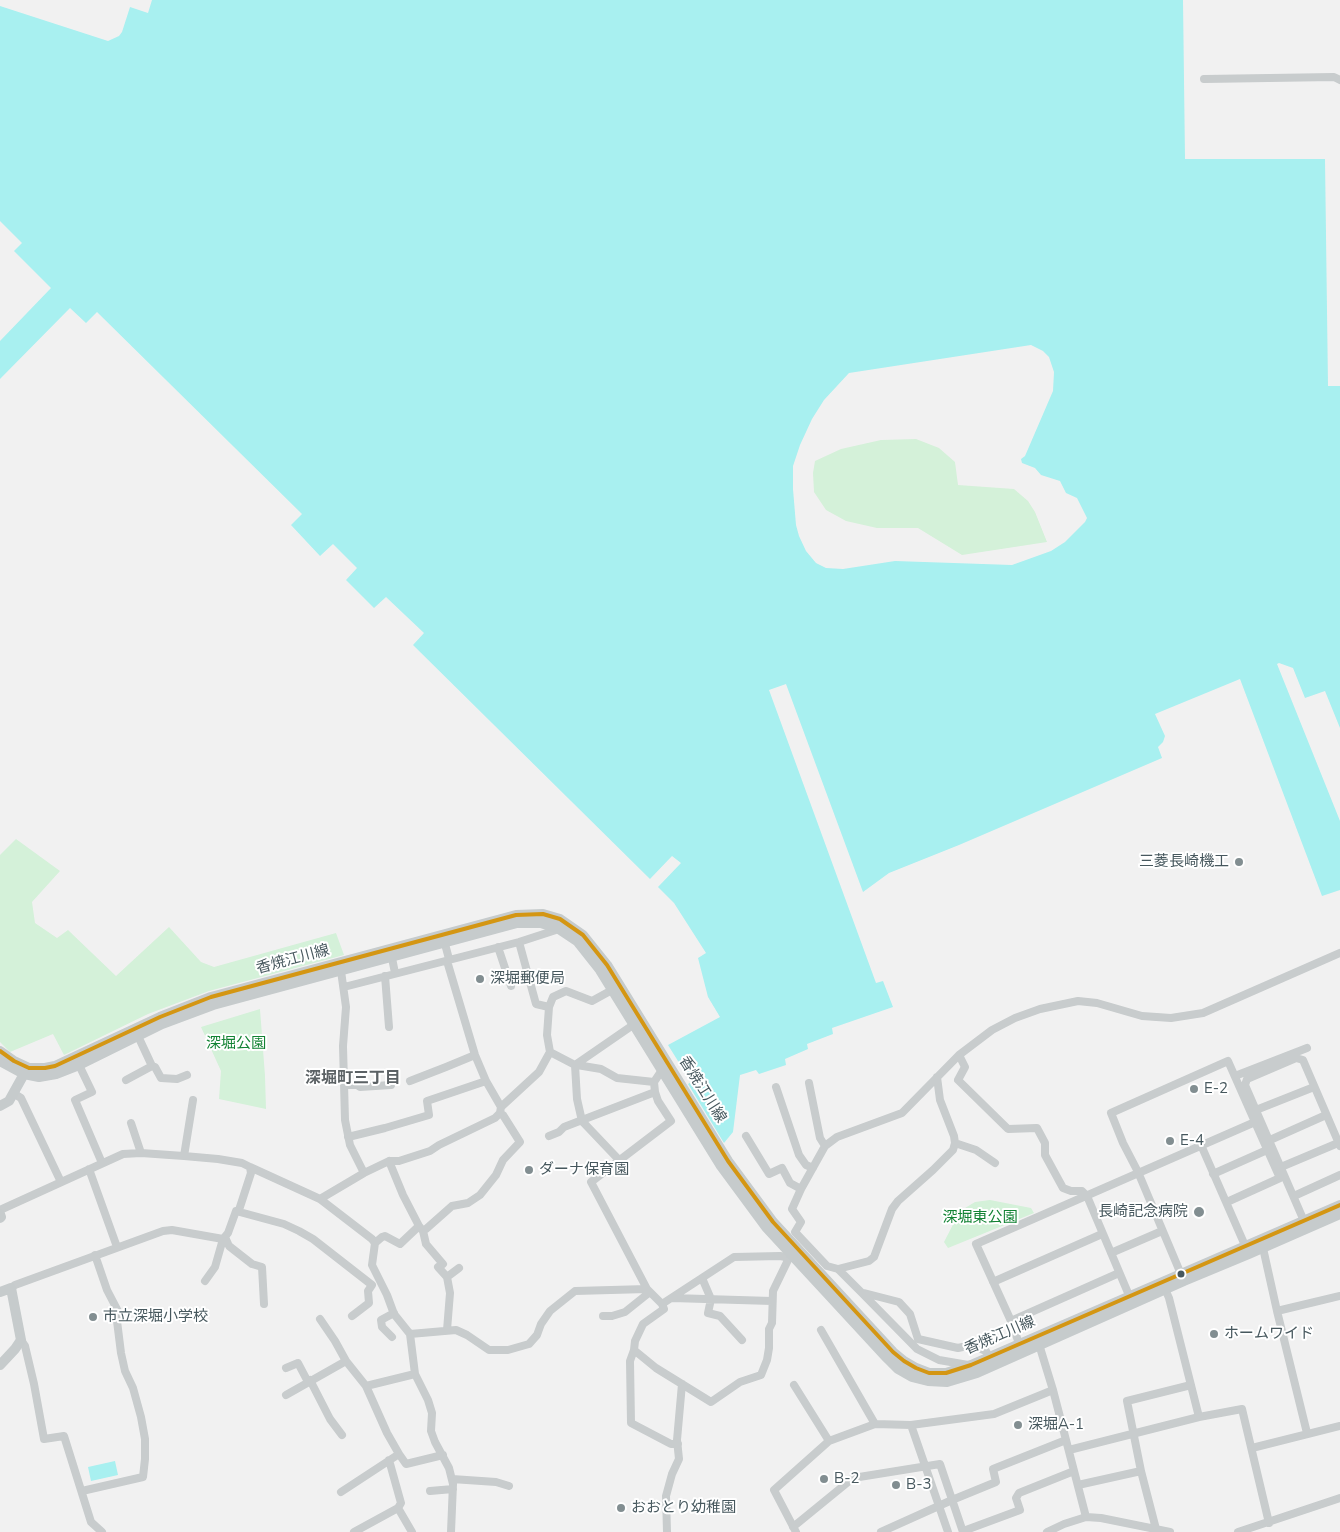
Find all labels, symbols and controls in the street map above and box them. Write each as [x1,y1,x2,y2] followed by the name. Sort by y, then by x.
[1139,853,1229,871] place label: 三菱長崎機工
[1233,856,1245,868] marker: 三菱長崎機工
[254,942,332,978] street label: 香焼江川線
[490,970,565,988] place label: 深堀郵便局
[474,973,486,985] marker: 深堀郵便局
[206,1035,266,1053] park label: 深堀公園
[674,1053,730,1127] street label: 香焼江川線
[305,1069,401,1089] district label: 深堀町三丁目
[1204,1080,1228,1098] place label: E-2
[1188,1083,1200,1095] marker: E-2
[1180,1132,1204,1150] place label: E-4
[1164,1135,1176,1147] marker: E-4
[539,1161,629,1179] place label: ダーナ保育園
[523,1164,535,1176] marker: ダーナ保育園
[1098,1203,1188,1221] place label: 長崎記念病院
[1192,1205,1206,1219] marker: 長崎記念病院
[943,1209,1017,1227] park label: 深堀東公園
[1176,1269,1186,1279] unlabelled marker
[103,1308,208,1326] place label: 市立深堀小学校
[87,1311,99,1323] marker: 市立深堀小学校
[962,1313,1038,1359] street label: 香焼江川線
[1224,1325,1314,1343] place label: ホームワイド
[1208,1328,1220,1340] marker: ホームワイド
[1028,1416,1084,1434] place label: 深堀A-1
[1012,1419,1024,1431] marker: 深堀A-1
[834,1470,860,1488] place label: B-2
[818,1473,830,1485] marker: B-2
[906,1476,932,1494] place label: B-3
[890,1479,902,1491] marker: B-3
[631,1499,736,1517] place label: おおとり幼稚園
[615,1502,627,1514] marker: おおとり幼稚園

